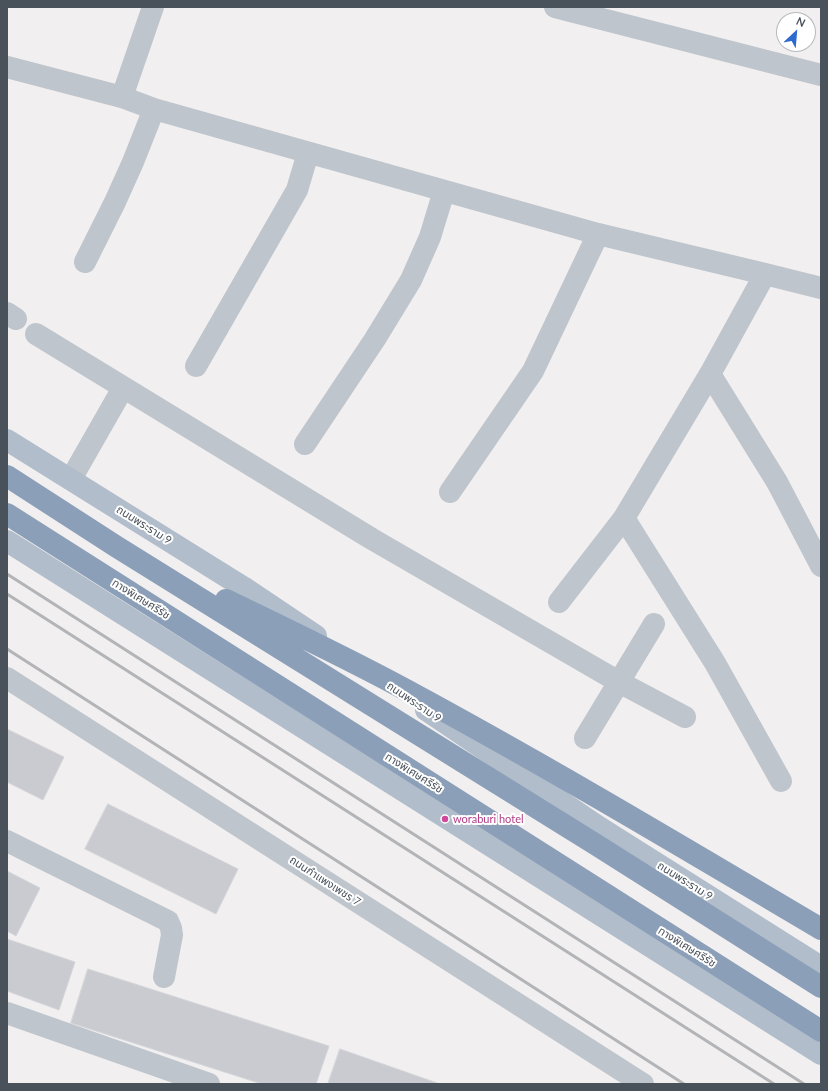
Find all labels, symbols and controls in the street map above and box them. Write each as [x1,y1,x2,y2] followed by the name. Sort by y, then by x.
[776,12,816,52] north arrow
[794,14,808,29] text: N
[114,503,174,547] street label: ถนนพระราม 9
[110,576,172,622] street label: ทางพิเศษศรีรัช
[384,679,444,725] street label: ถนนพระราม 9
[383,750,445,796] street label: ทางพิเศษศรีรัช
[453,812,524,826] place label: woraburi hotel
[440,814,450,824] marker: woraburi hotel
[287,853,363,909] street label: ถนนกำแพงเพชร 7
[655,859,715,903] street label: ถนนพระราม 9
[656,924,718,970] street label: ทางพิเศษศรีรัช

